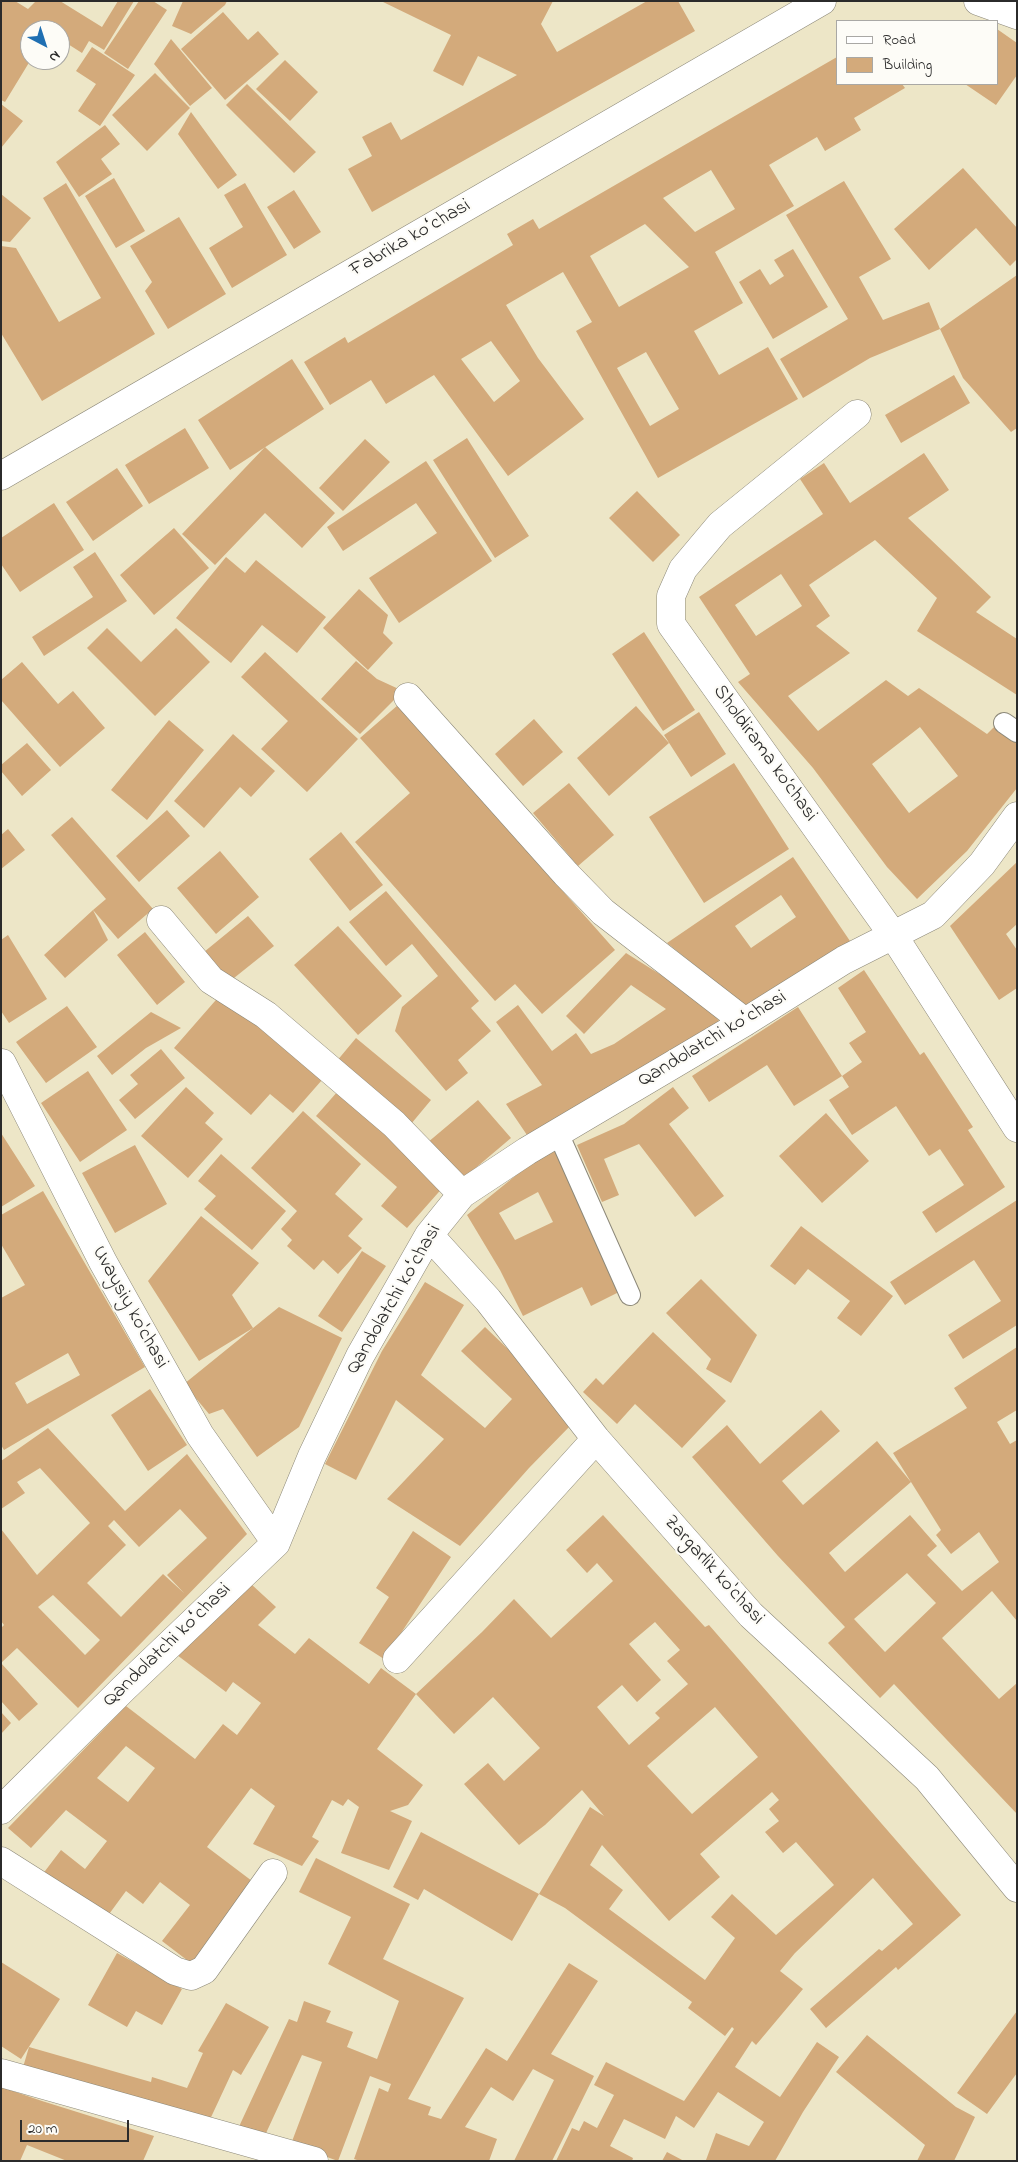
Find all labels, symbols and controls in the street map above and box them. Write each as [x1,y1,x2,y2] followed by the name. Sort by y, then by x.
[20,20,70,70] north arrow
[836,20,998,85] legend
[883,29,916,51] text: Road
[44,45,65,67] text: N
[883,54,932,76] text: Building
[346,195,476,283] street label: Fabrika koʻchasi
[706,681,822,827] street label: Sholdirama ko‘chasi
[634,986,792,1094] street label: Qandolatchi koʻchasi
[342,1221,448,1379] street label: Qandolatchi koʻchasi
[85,1243,173,1373] street label: Uvaysiy ko'chasi
[657,1511,769,1631] street label: Zargarlik ko'chasi
[99,1579,237,1713] street label: Qandolatchi koʻchasi
[22,2110,131,2142] scale bar
[28,2118,57,2140] text: 20 m

